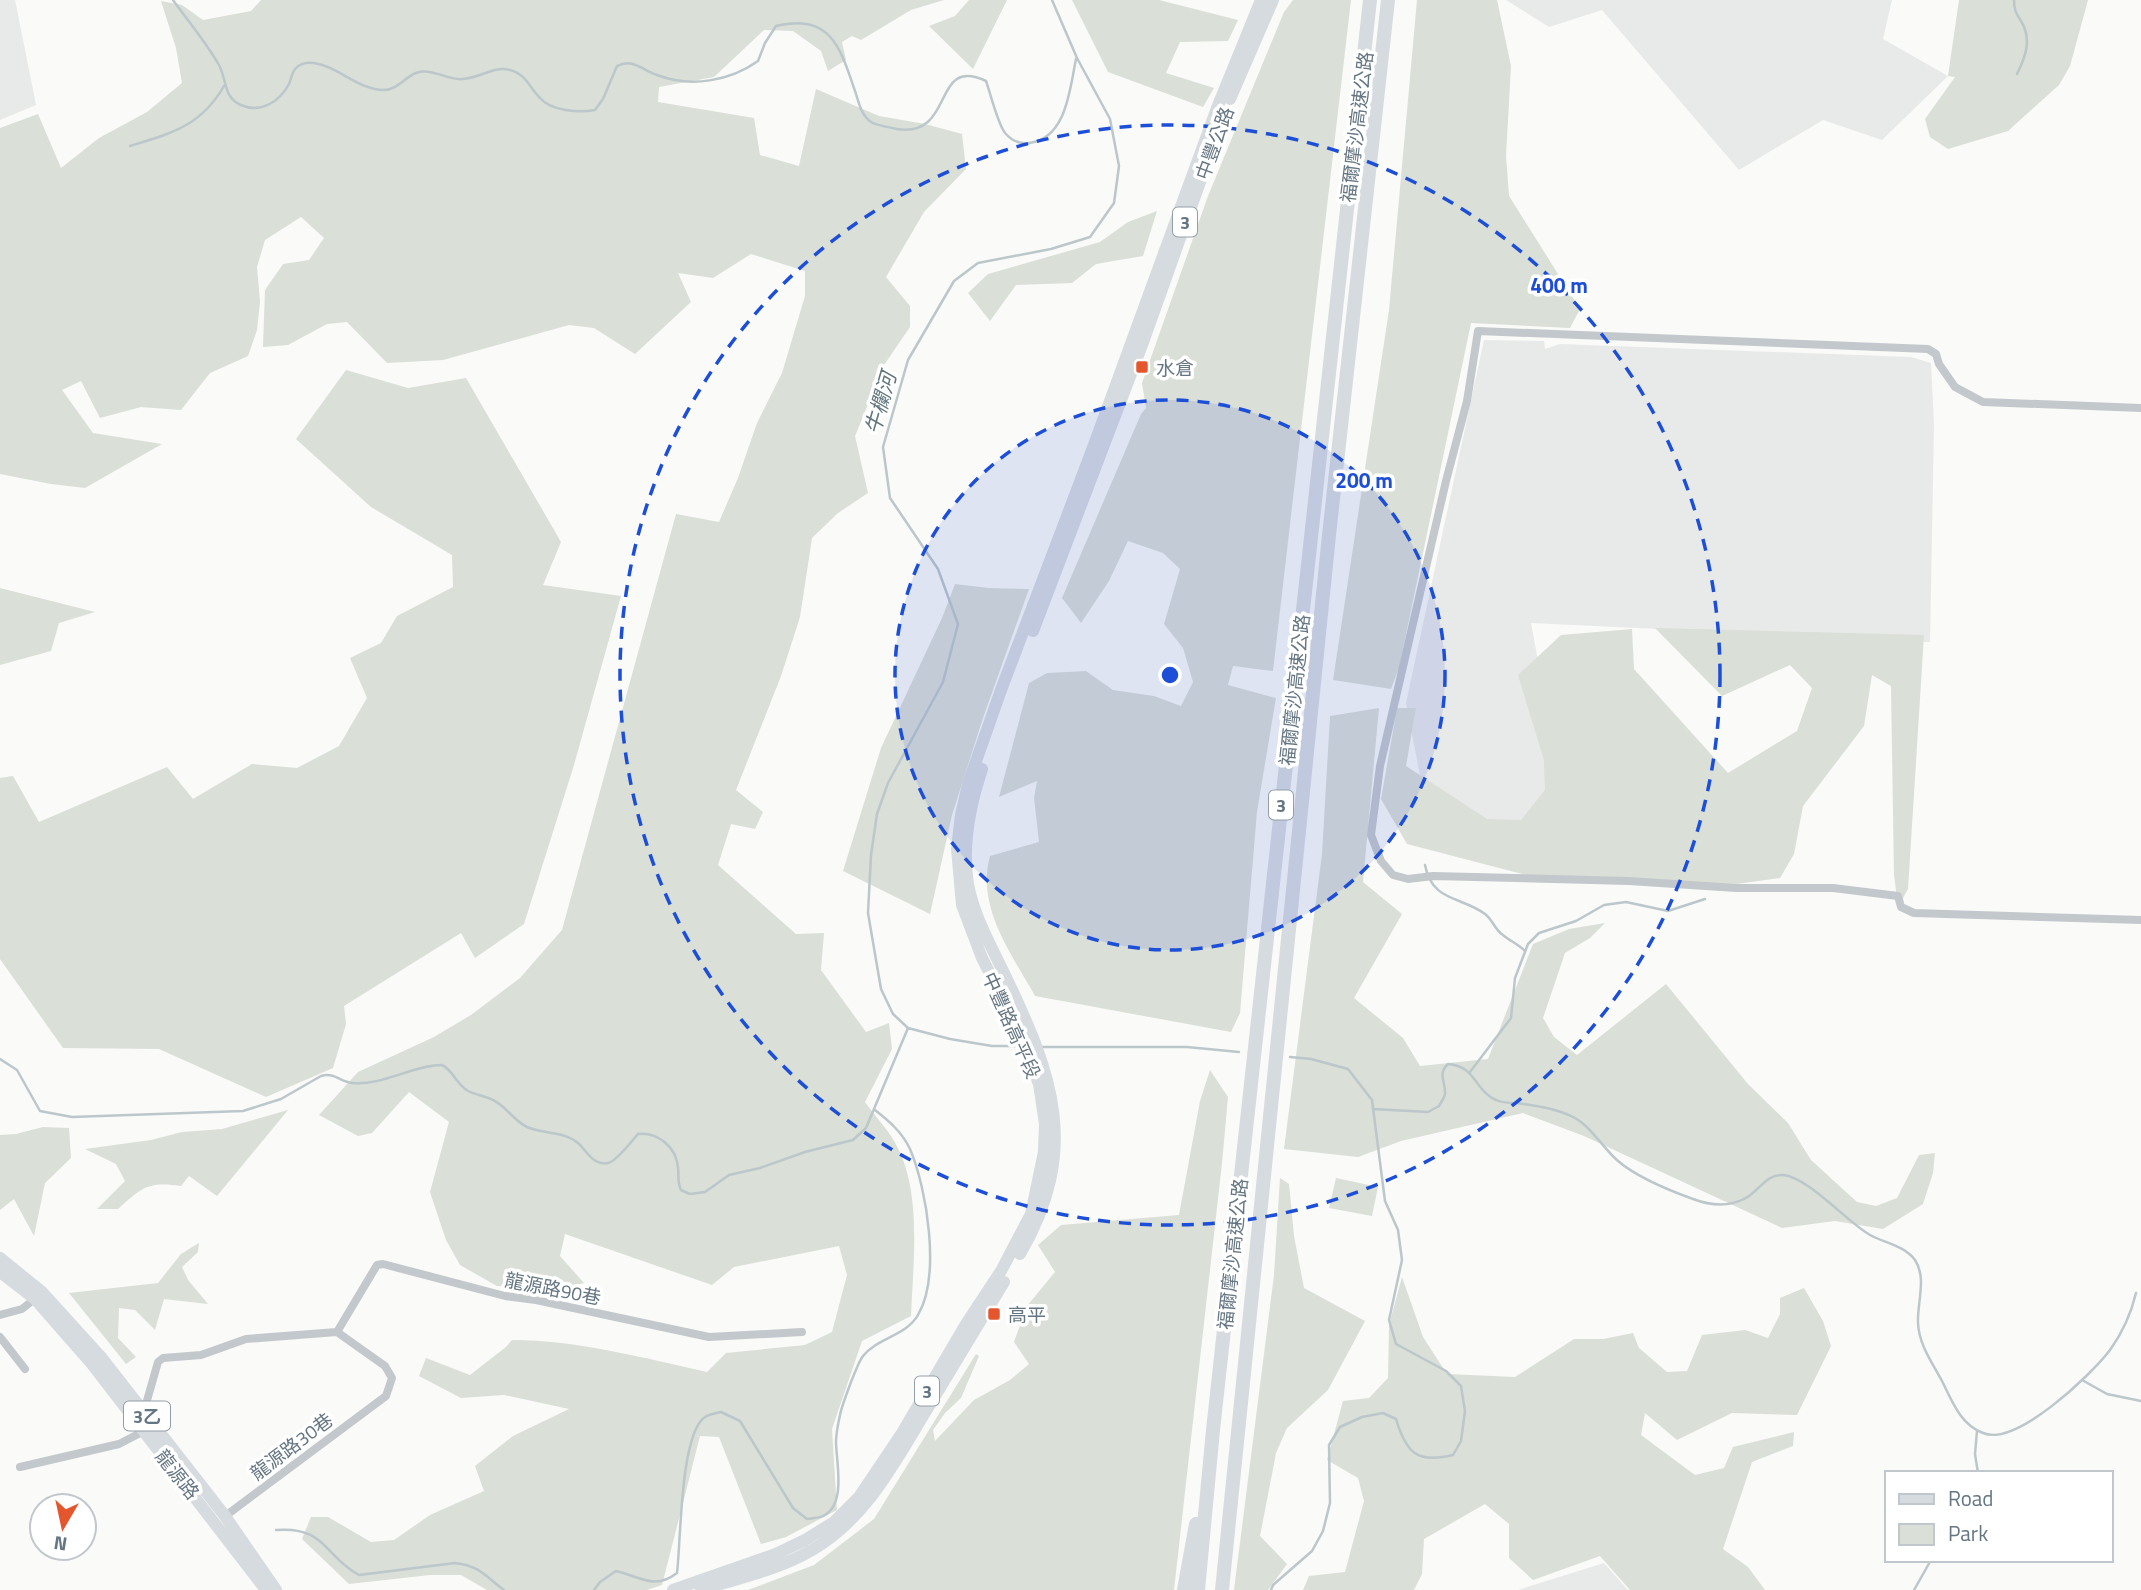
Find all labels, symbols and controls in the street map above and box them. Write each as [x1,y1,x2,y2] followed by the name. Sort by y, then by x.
[1332,50,1380,204] street label: 福爾摩沙高速公路
[1187,102,1241,184] street label: 中豐公路
[1173,208,1197,236] road number: 3
[1530,269,1588,301] text: 400 m
[1156,353,1194,382] place label: 水倉
[1134,359,1150,375] marker: 水倉
[856,364,905,438] water label: 牛欄河
[1335,464,1393,496] text: 200 m
[1272,613,1316,767] street label: 福爾摩沙高速公路
[1158,663,1182,687] centre of rings
[1269,790,1293,820] road number: 3
[976,967,1048,1083] street label: 中豐路高平段
[1210,1177,1254,1331] street label: 福爾摩沙高速公路
[502,1264,604,1312] street label: 龍源路90巷
[1008,1300,1046,1329] place label: 高平
[986,1306,1002,1322] marker: 高平
[915,1376,939,1406] road number: 3
[124,1401,170,1430] road number: 3乙
[243,1405,339,1487] street label: 龍源路30巷
[149,1443,207,1505] street label: 龍源路
[1885,1471,2113,1562] legend
[1948,1482,1993,1514] text: Road
[28,1492,98,1562] north arrow
[1948,1517,1988,1549] text: Park
[51,1529,69,1560] text: N

